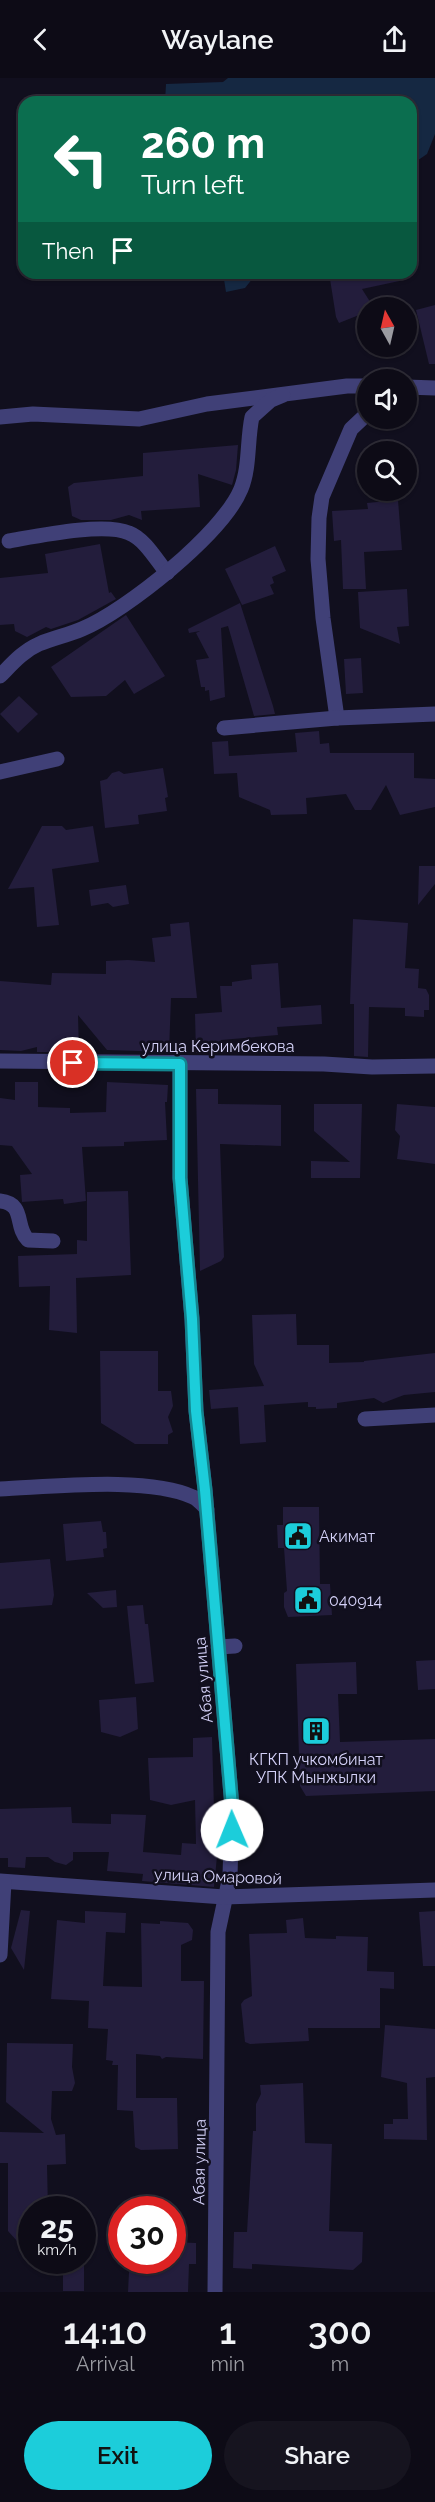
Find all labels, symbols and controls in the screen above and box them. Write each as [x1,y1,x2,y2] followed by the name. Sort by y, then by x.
[24,23,57,56] icon: back
[378,23,411,56] icon: share
[162,24,273,55] text: Waylane
[141,119,265,168] text: 260 m
[42,120,120,198] icon: left
[141,169,244,200] text: Turn left
[106,234,139,267] icon: arrive
[42,238,94,264] text: Then
[357,297,417,357] north arrow
[357,297,417,501] map controls
[357,369,417,429] button: sound
[357,441,417,501] button: search
[47,1037,98,1088] pin
[142,1037,294,1056] street label: улица Керимбекова
[56,1046,89,1079] icon: arrive
[282,1520,314,1552] public building icon: Акимат
[319,1527,375,1546] place label: Акимат
[292,1584,324,1616] public building icon: 040914
[329,1591,383,1610] place label: 040914
[190,1636,217,1724] street label: Абая улица
[300,1715,332,1747] building icon: КГКП учкомбинат УПК Мынжылки
[249,1750,383,1787] place label: КГКП учкомбинат УПК Мынжылки
[200,1798,264,1862] position arrow
[154,1865,282,1888] street label: улица Омаровой
[189,2119,210,2205] street label: Абая улица
[108,2196,186,2274] speed limit sign: 30
[40,2210,74,2245] text: 25
[37,2241,77,2259] text: km/h
[63,2310,147,2352] text: 14:10
[219,2310,236,2352] text: 1
[308,2310,372,2352] text: 300
[76,2352,135,2376] text: Arrival
[210,2352,245,2376] text: min
[331,2352,349,2376] text: m
[24,2421,212,2490] button: Exit
[224,2421,411,2490] button: Share

